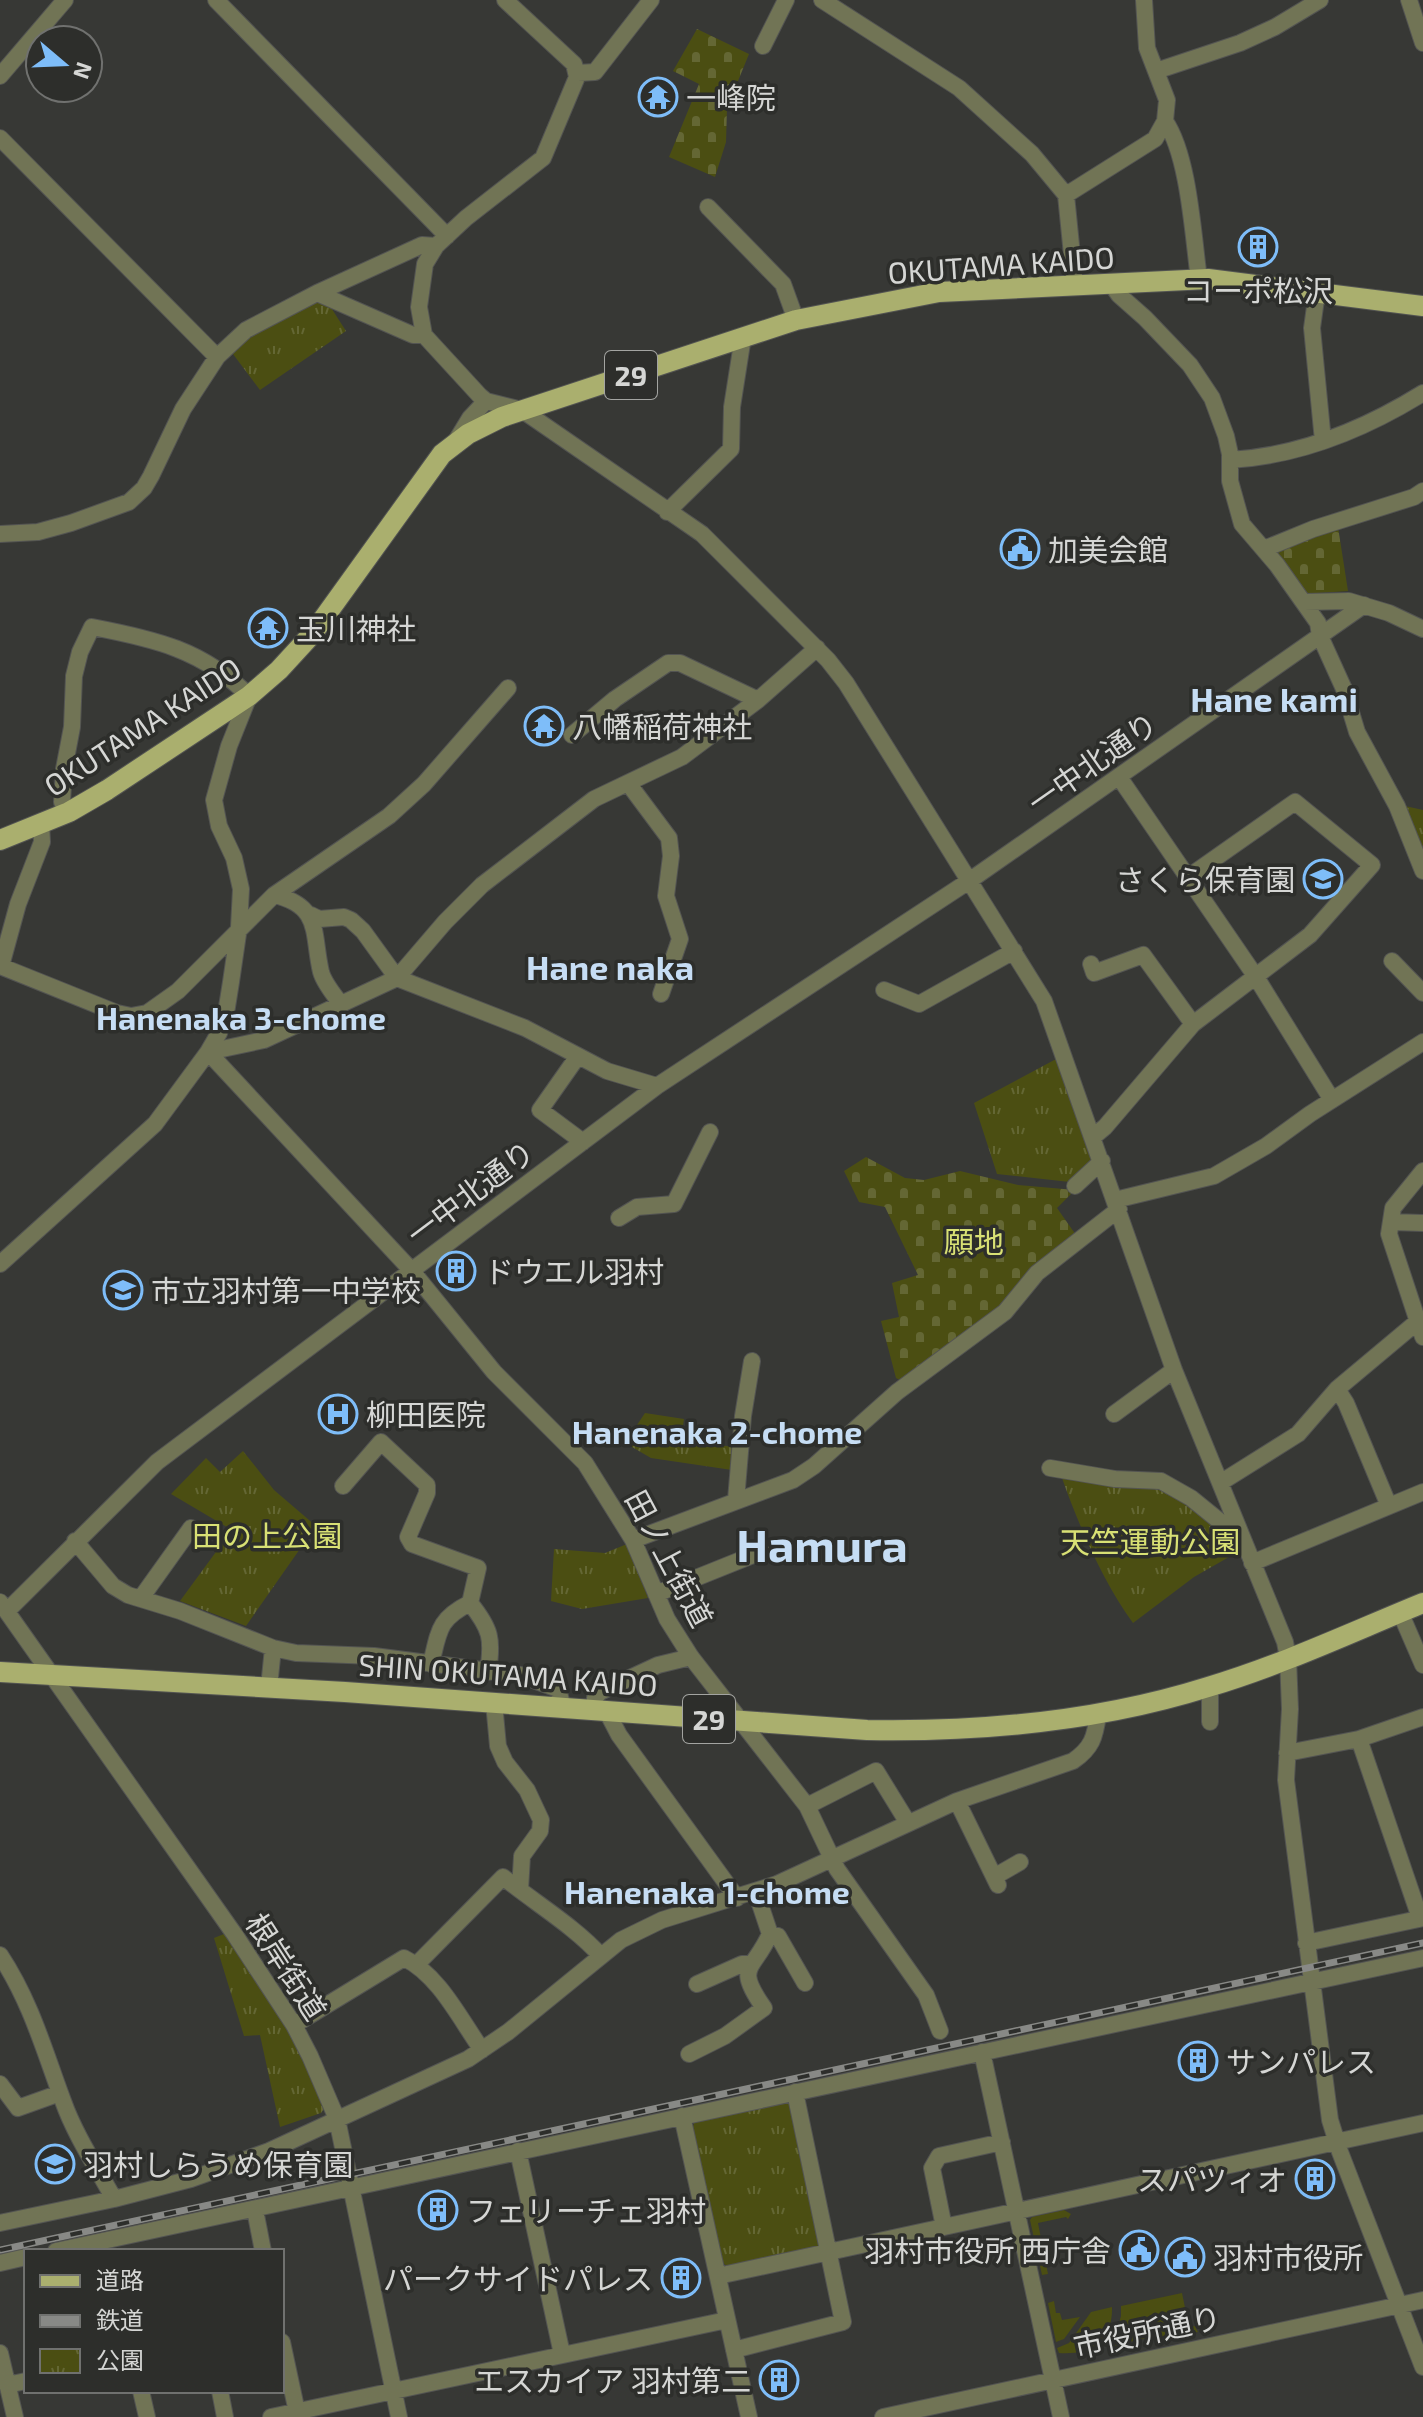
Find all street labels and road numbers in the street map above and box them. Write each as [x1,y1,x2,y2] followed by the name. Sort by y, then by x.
[886,238,1116,290] street label: OKUTAMA KAIDO
[605,351,657,399] road number: 29
[37,649,247,803] street label: OKUTAMA KAIDO
[1020,704,1164,820] street label: 一中北通り
[399,1132,541,1252] street label: 一中北通り
[619,1483,721,1633] street label: 田ノ上街道
[357,1646,659,1702] street label: SHIN OKUTAMA KAIDO
[683,1695,735,1743] road number: 29
[239,1906,335,2026] street label: 根岸街道
[1070,2298,1224,2364] street label: 市役所通り

